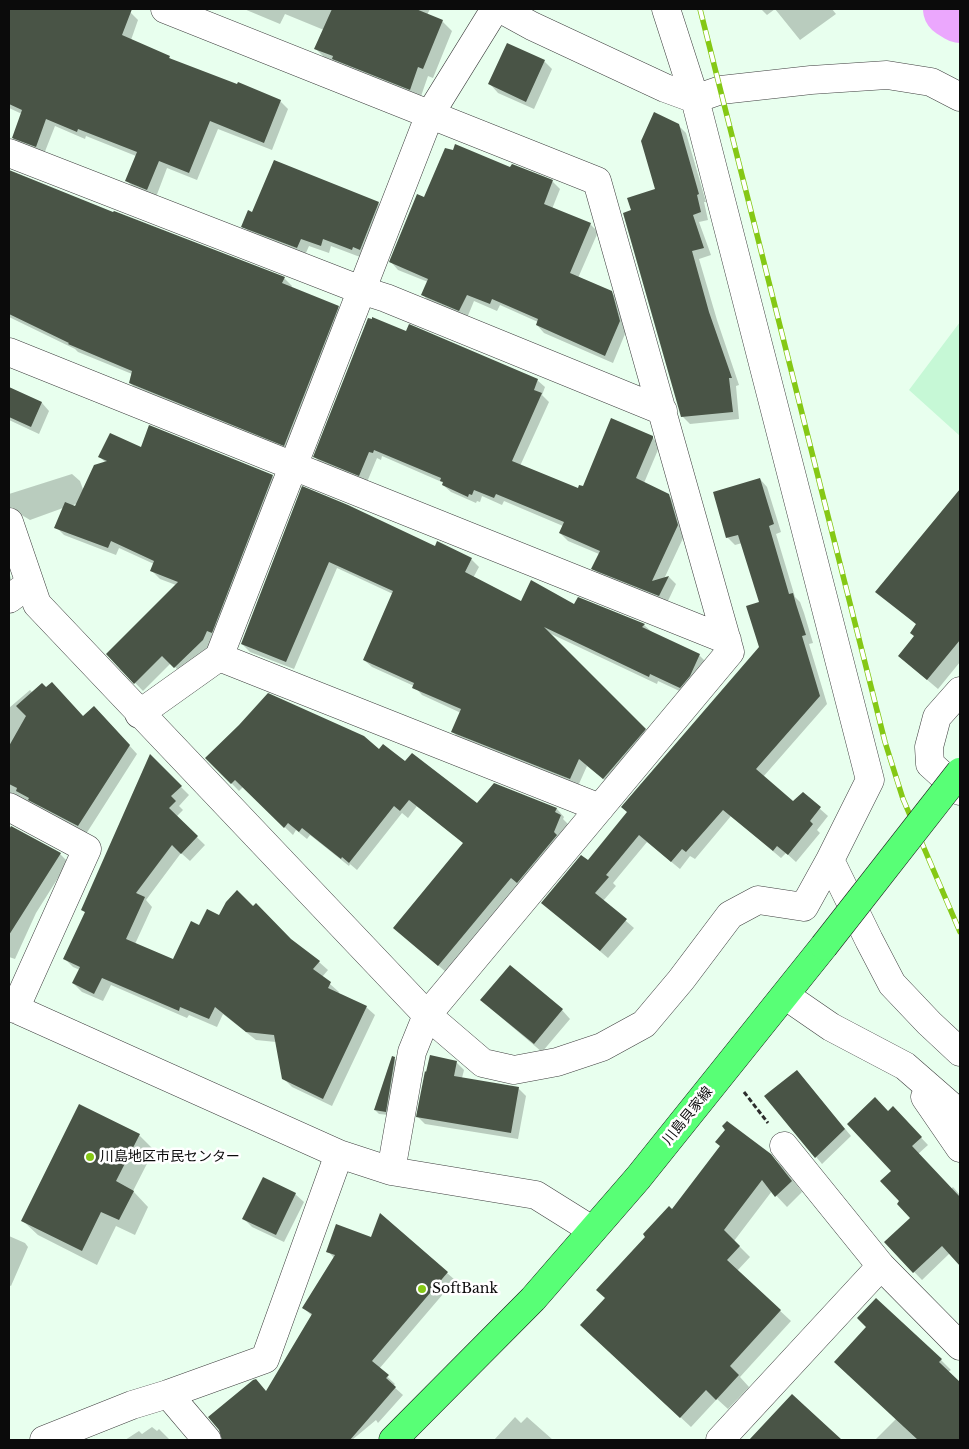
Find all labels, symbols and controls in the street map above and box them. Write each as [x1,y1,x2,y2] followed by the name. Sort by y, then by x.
[659,1084,717,1148] street label: 川島貝家線
[100,1149,240,1165] place label: 川島地区市民センター
[84,1151,96,1163] marker: 川島地区市民センター
[432,1281,498,1297] place label: SoftBank
[416,1283,428,1295] marker: SoftBank

